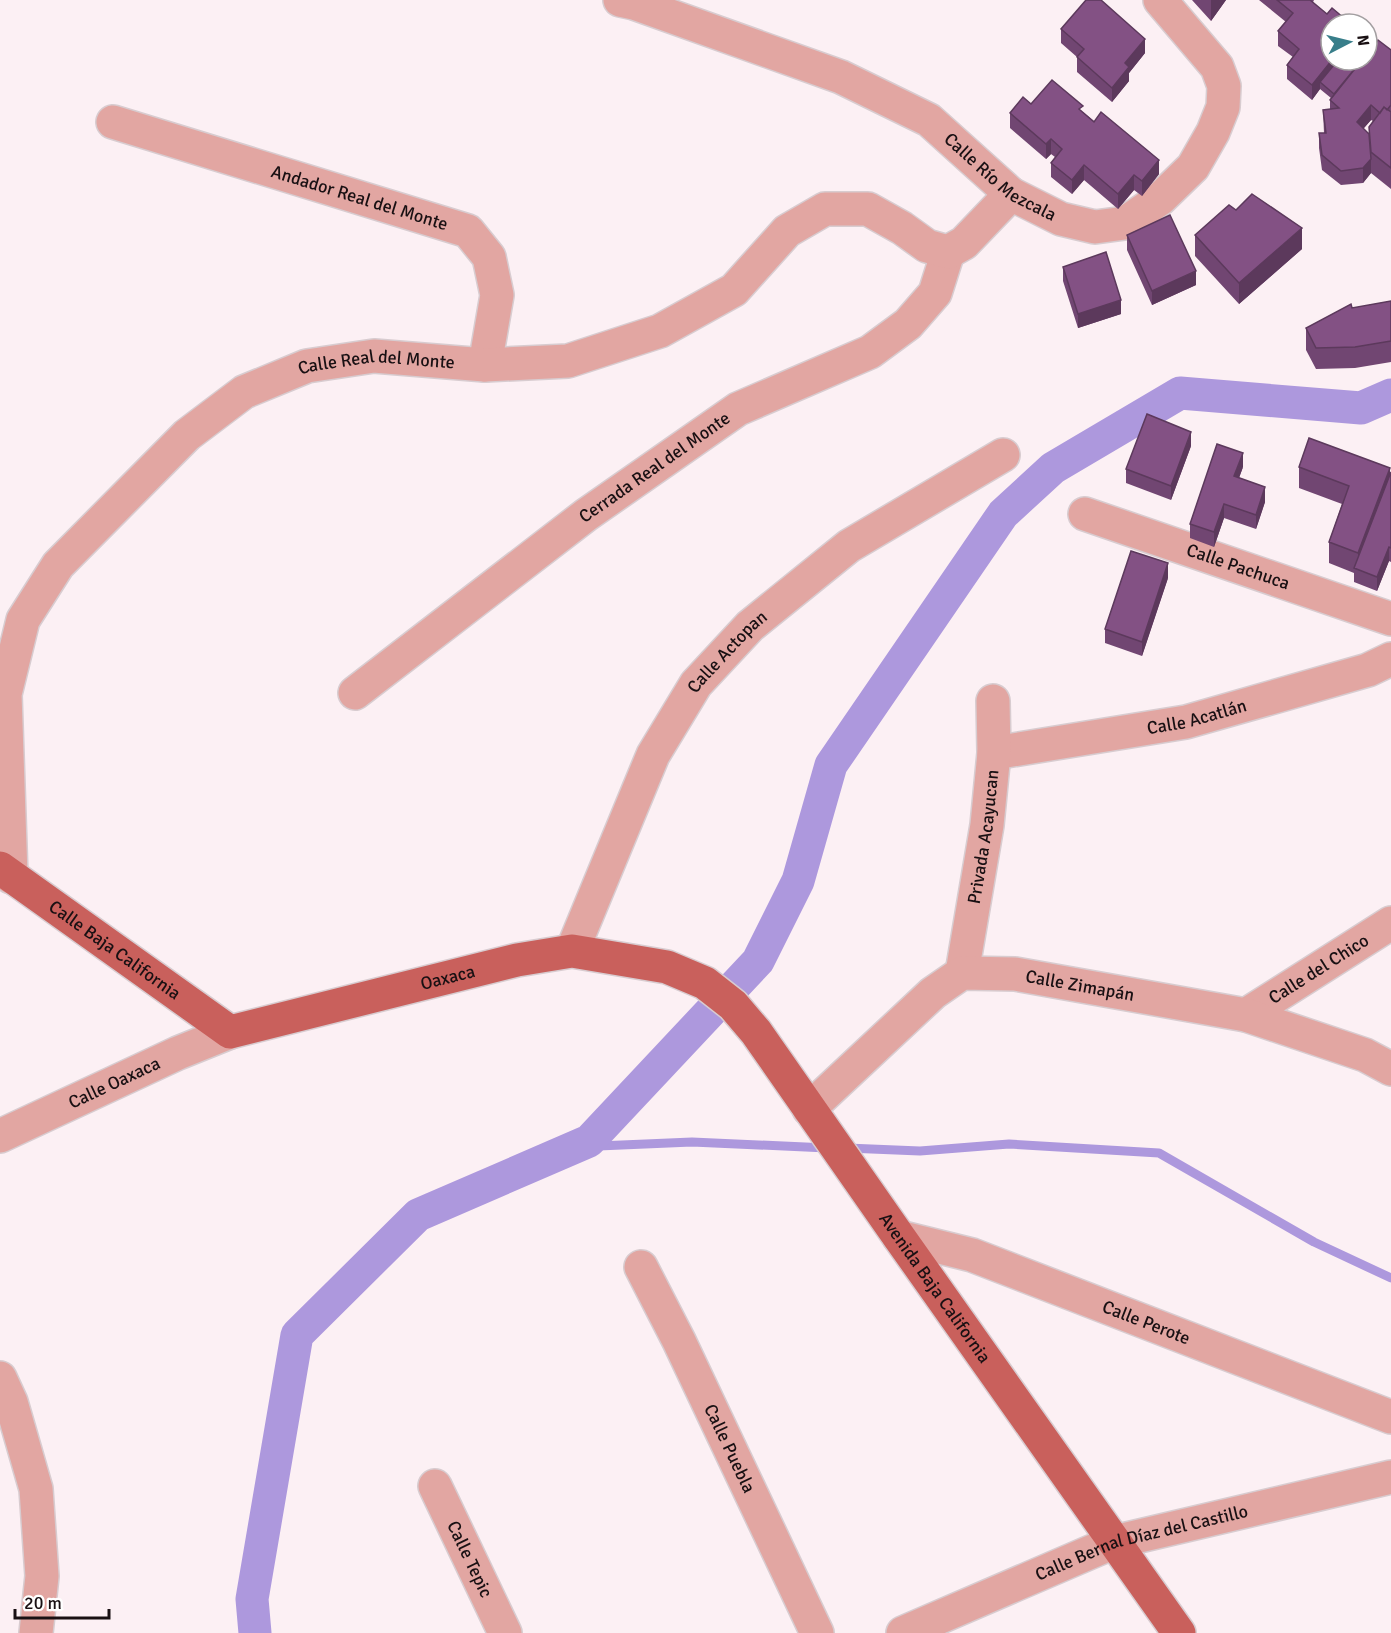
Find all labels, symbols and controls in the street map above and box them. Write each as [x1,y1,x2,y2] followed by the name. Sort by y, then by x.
[1319,12,1379,72] north arrow
[1352,34,1373,47] text: N
[940,128,1060,226] street label: Calle Río Mezcala
[269,160,451,235] street label: Andador Real del Monte
[294,345,456,380] street label: Calle Real del Monte
[574,407,734,528] street label: Cerrada Real del Monte
[1184,539,1293,594] street label: Calle Pachuca
[682,606,772,697] street label: Calle Actopan
[1145,694,1249,739] street label: Calle Acatlán
[963,769,1003,906] street label: Privada Acayucan
[45,895,185,1004] street label: Calle Baja California
[1264,929,1373,1009] street label: Calle del Chico
[418,960,477,995] street label: Oaxaca
[1024,965,1136,1006] street label: Calle Zimapán
[65,1052,164,1114] street label: Calle Oaxaca
[874,1208,996,1367] street label: Avenida Baja California
[1099,1295,1193,1349] street label: Calle Perote
[699,1400,760,1496] street label: Calle Puebla
[1032,1500,1250,1586] street label: Calle Bernal Díaz del Castillo
[442,1517,497,1601] street label: Calle Tepic
[15,1582,110,1620] scale bar
[24,1592,62,1614] text: 20 m

